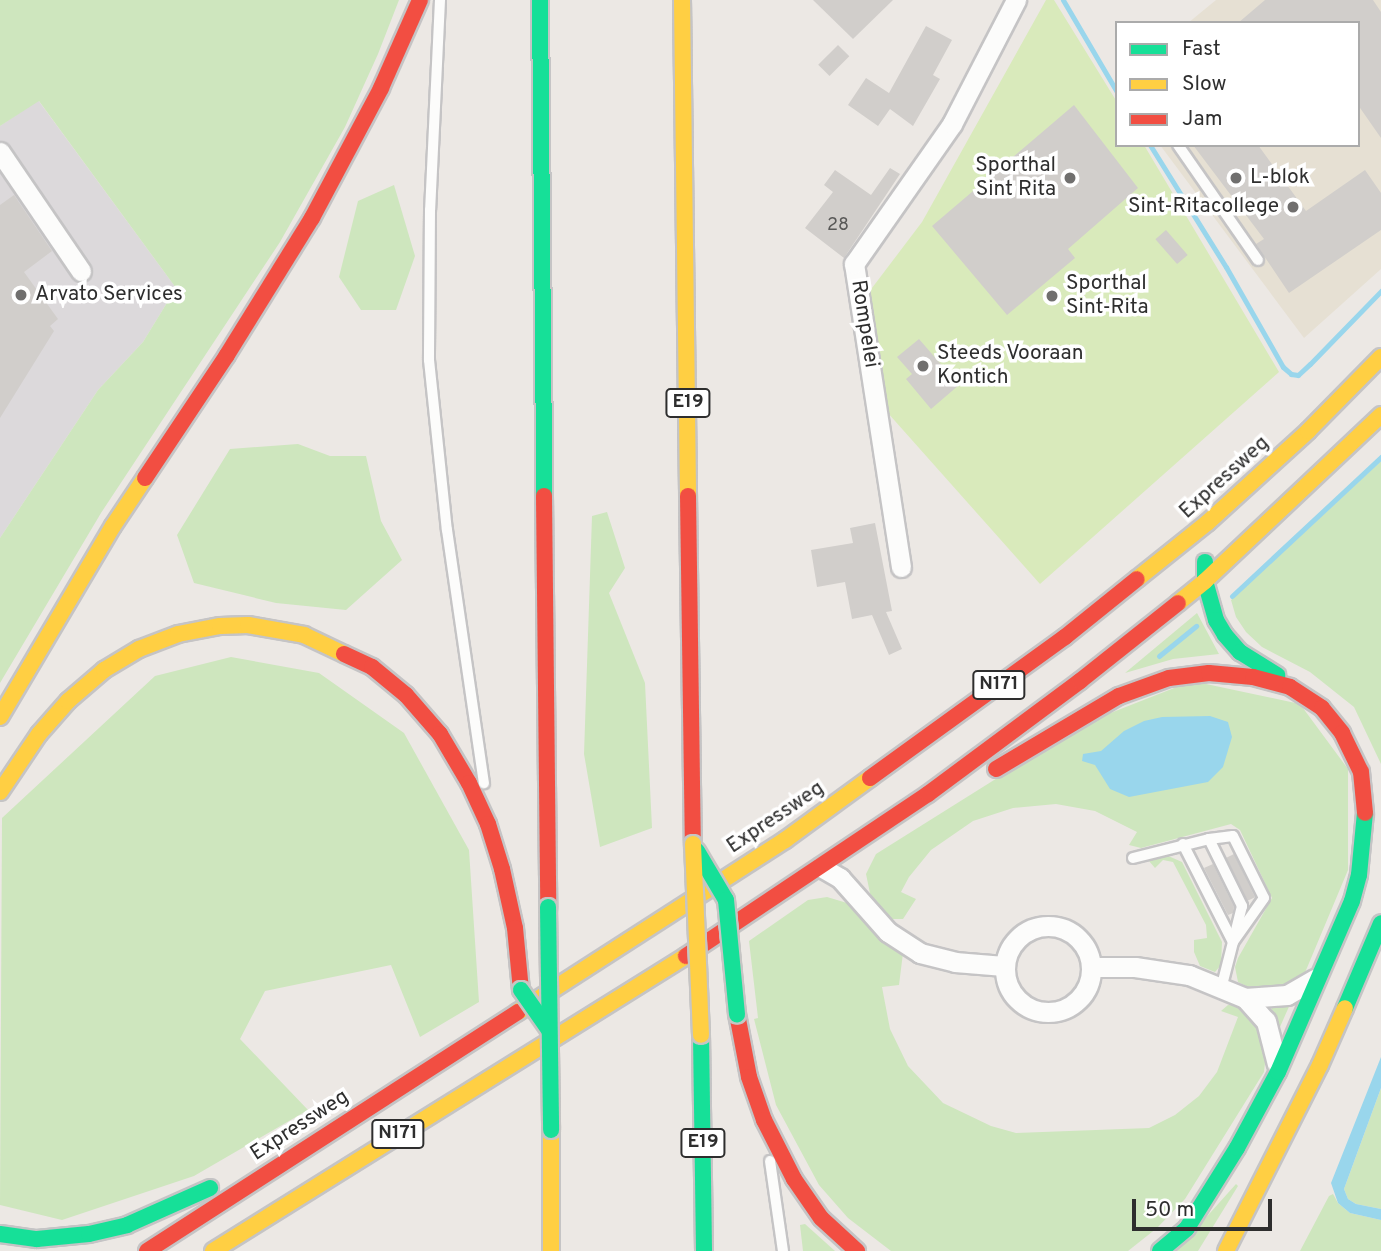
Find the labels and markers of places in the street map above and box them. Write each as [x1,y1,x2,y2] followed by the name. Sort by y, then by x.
[975,153,1056,203] place label: Sporthal Sint Rita
[1250,165,1310,191] place label: L-blok
[1062,170,1078,186] marker: Sporthal Sint Rita
[1228,170,1244,186] marker: L-blok
[1128,194,1279,220] place label: Sint-Ritacollege
[1285,199,1301,215] marker: Sint-Ritacollege
[1066,271,1149,321] place label: Sporthal Sint-Rita
[35,282,183,308] place label: Arvato Services
[13,287,29,303] marker: Arvato Services
[1044,288,1060,304] marker: Sporthal Sint-Rita
[937,341,1084,391] place label: Steeds Vooraan Kontich
[915,358,931,374] marker: Steeds Vooraan Kontich

